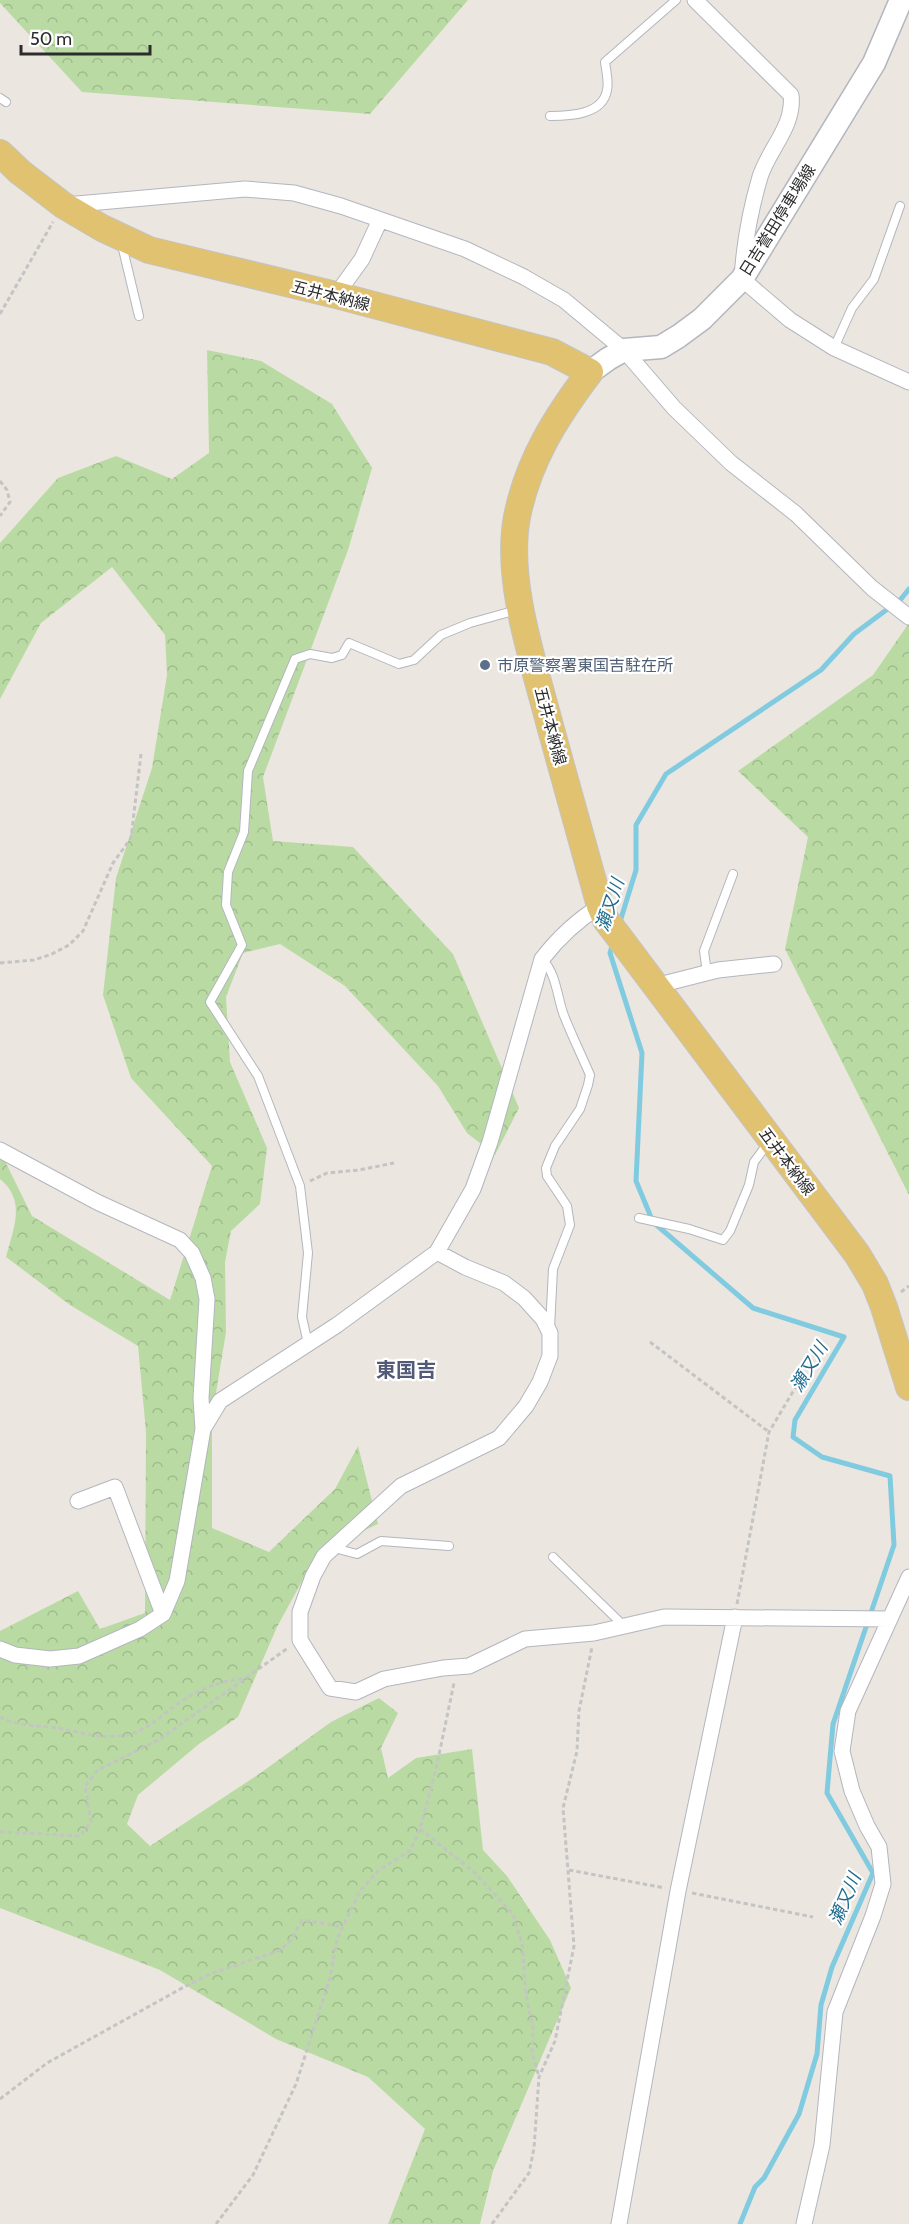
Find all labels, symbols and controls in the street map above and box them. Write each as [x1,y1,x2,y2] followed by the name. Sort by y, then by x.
[21,18,150,56] scale bar
[30,28,72,50] text: 50 m
[735,161,819,280] street label: 日吉誉田停車場線
[290,277,372,314] street label: 五井本納線
[497,656,673,675] place label: 市原警察署東国吉駐在所
[478,658,492,672] marker: 市原警察署東国吉駐在所
[531,685,570,767] street label: 五井本納線
[591,874,629,934] water label: 瀬又川
[755,1124,818,1199] street label: 五井本納線
[786,1336,833,1396] water label: 瀬又川
[376,1358,436,1382] district label: 東国吉
[824,1868,866,1928] water label: 瀬又川

